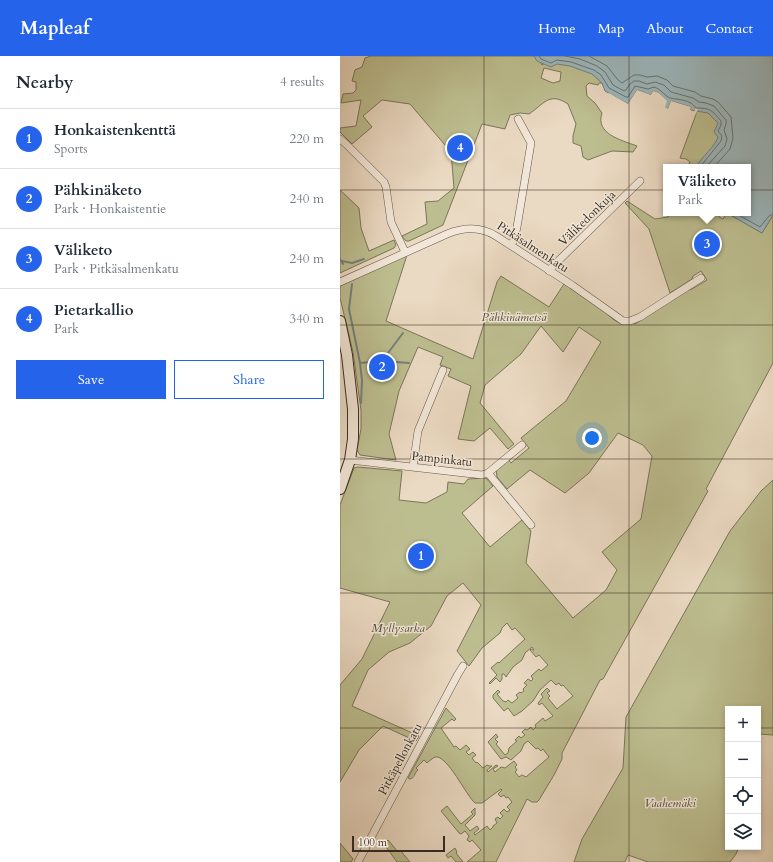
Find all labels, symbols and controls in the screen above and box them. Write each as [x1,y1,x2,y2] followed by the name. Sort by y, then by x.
[20,15,90,41] text: Mapleaf
[538,19,576,38] text: Home
[598,19,624,38] text: Map
[646,19,683,38] text: About
[705,19,753,38] text: Contact
[16,71,73,94] text: Nearby
[280,73,324,91] text: 4 results
[54,120,176,140] text: Honkaistenkenttä
[26,130,32,148] text: 1
[290,130,324,148] text: 220 m
[447,133,473,163] pin: 4
[54,140,88,158] text: Sports
[663,164,751,216] popup
[678,171,736,191] text: Väliketo
[54,180,142,200] text: Pähkinäketo
[555,186,620,249] street label: Välikedonkuja
[26,190,32,208] text: 2
[290,190,324,208] text: 240 m
[678,191,703,209] text: Park
[54,200,166,218] text: Park · Honkaistentie
[494,218,572,276] street label: Pitkäsalmenkatu
[694,229,720,259] pin: 3
[54,240,112,260] text: Väliketo
[26,250,32,268] text: 3
[290,250,324,268] text: 240 m
[54,260,179,278] text: Park · Pitkäsalmenkatu
[54,300,134,320] text: Pietarkallio
[482,309,547,325] park label: Pähkinämetsä
[26,310,32,328] text: 4
[290,310,324,328] text: 340 m
[54,320,79,338] text: Park
[369,352,395,382] pin: 2
[16,360,166,399] button: Save
[174,360,324,399] button: Share
[582,428,602,448] your location
[411,448,474,470] street label: Pampinkatu
[408,541,434,571] pin: 1
[371,620,425,636] park label: Myllysarka
[725,706,761,850] map controls
[725,706,761,742] button: +
[374,720,426,798] street label: Pitkäpellonkatu
[725,742,761,778] button: −
[725,778,761,814] button: locate
[644,795,697,811] park label: Vaahemäki
[725,814,761,850] button: layers
[352,834,445,853] scale bar
[358,835,387,850] text: 100 m

